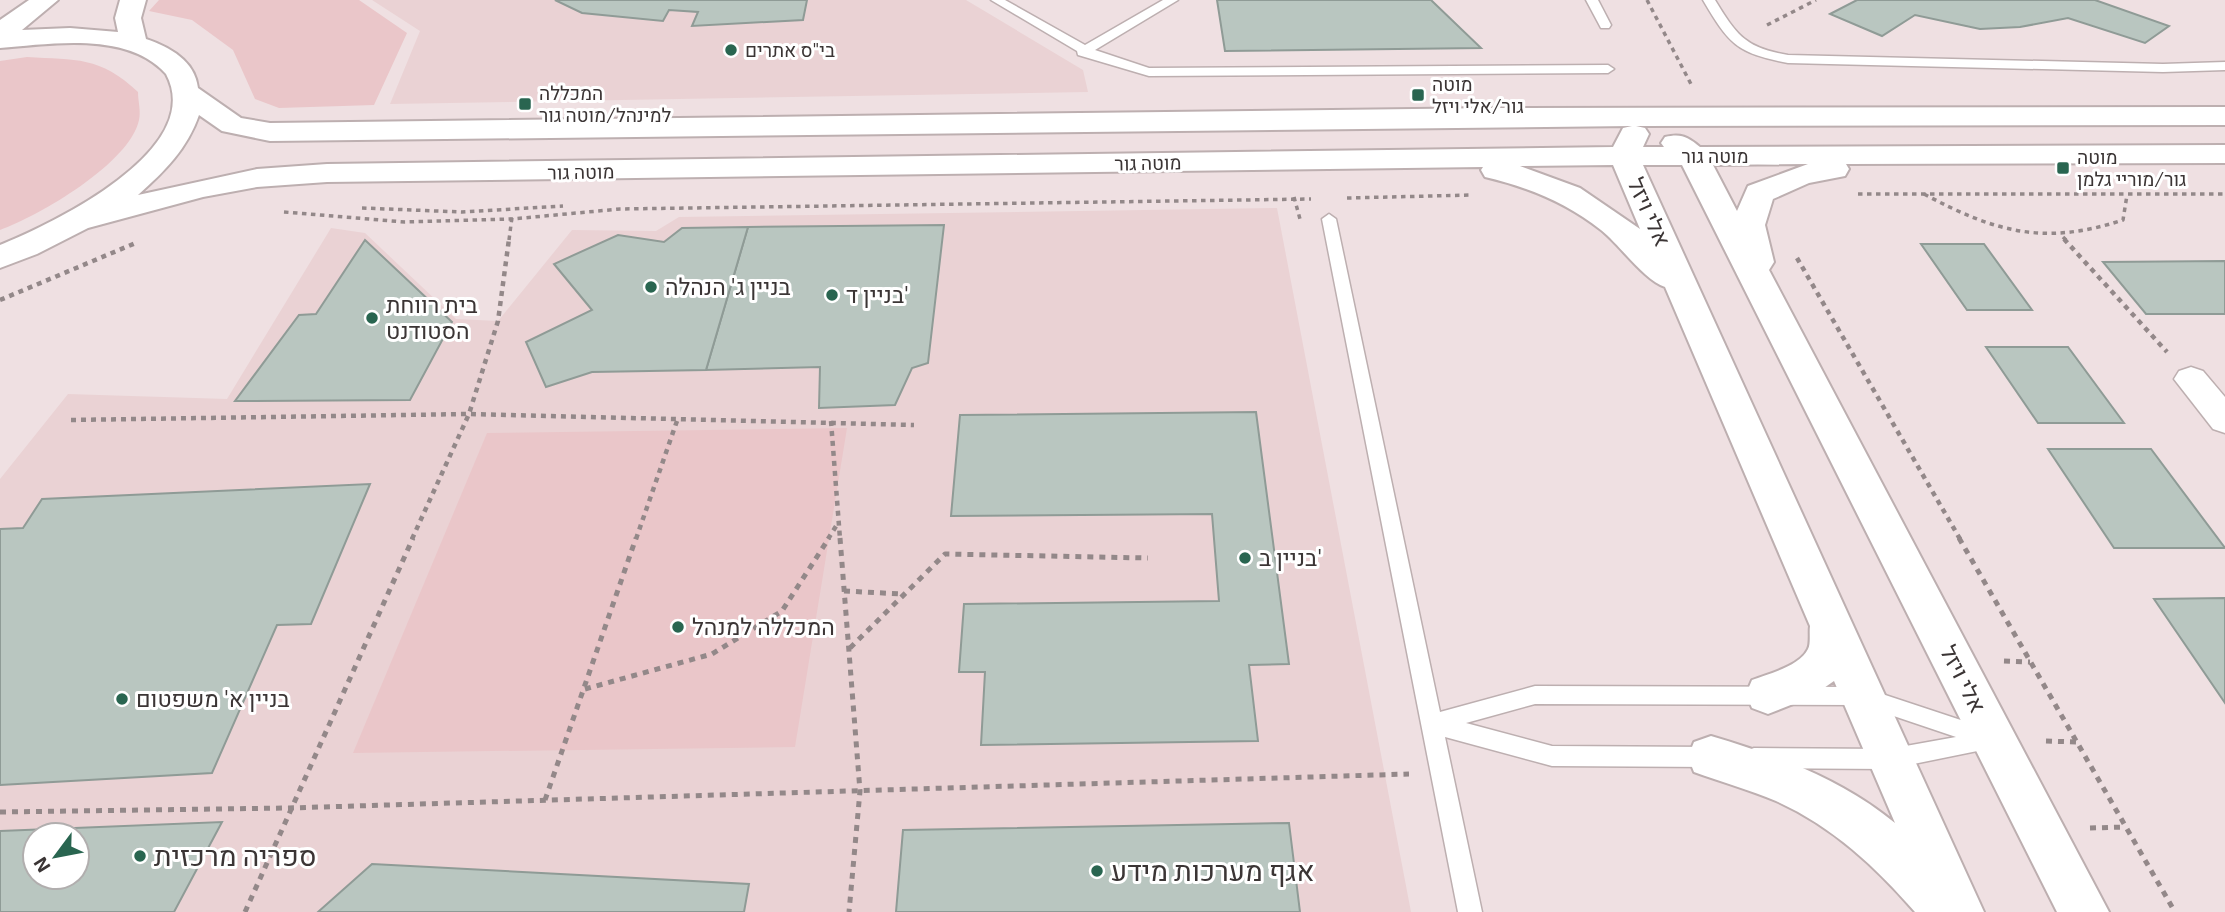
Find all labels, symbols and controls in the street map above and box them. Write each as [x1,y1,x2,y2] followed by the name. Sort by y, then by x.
[745,38,835,61] place label: בי"ס אתרים
[723,42,739,58] marker: בי"ס אתרים
[1432,72,1524,117] place label: מוטה גור/אלי ויזל
[539,81,671,126] place label: המכללה למינהל/מוטה גור
[1410,87,1426,103] marker: מוטה גור/אלי ויזל
[517,96,533,112] marker: המכללה למינהל/מוטה גור
[1681,144,1749,167] street label: מוטה גור
[2077,145,2186,190] place label: מוטה גור/מוריי גלמן
[1114,150,1182,175] street label: מוטה גור
[547,159,615,184] street label: מוטה גור
[2055,160,2071,176] marker: מוטה גור/מוריי גלמן
[1622,173,1677,250] street label: אלי ויזל
[665,272,791,300] place label: בניין ג' הנהלה
[643,279,659,295] marker: בניין ג' הנהלה
[846,280,909,308] place label: בניין ד'
[824,287,840,303] marker: בניין ד'
[386,290,478,344] place label: בית רווחת הסטודנט
[364,310,380,326] marker: בית רווחת הסטודנט
[1259,543,1322,571] place label: בניין ב'
[1237,550,1253,566] marker: בניין ב'
[692,612,835,640] place label: המכללה למנהל
[670,619,686,635] marker: המכללה למנהל
[1935,640,1993,717] street label: אלי ויזל
[136,684,290,712] place label: בניין א' משפטום
[114,691,130,707] marker: בניין א' משפטום
[21,821,91,891] north arrow
[154,838,317,872] place label: ספריה מרכזית
[132,848,148,864] marker: ספריה מרכזית
[28,853,55,877] text: N
[1111,853,1314,887] place label: אגף מערכות מידע
[1089,863,1105,879] marker: אגף מערכות מידע

